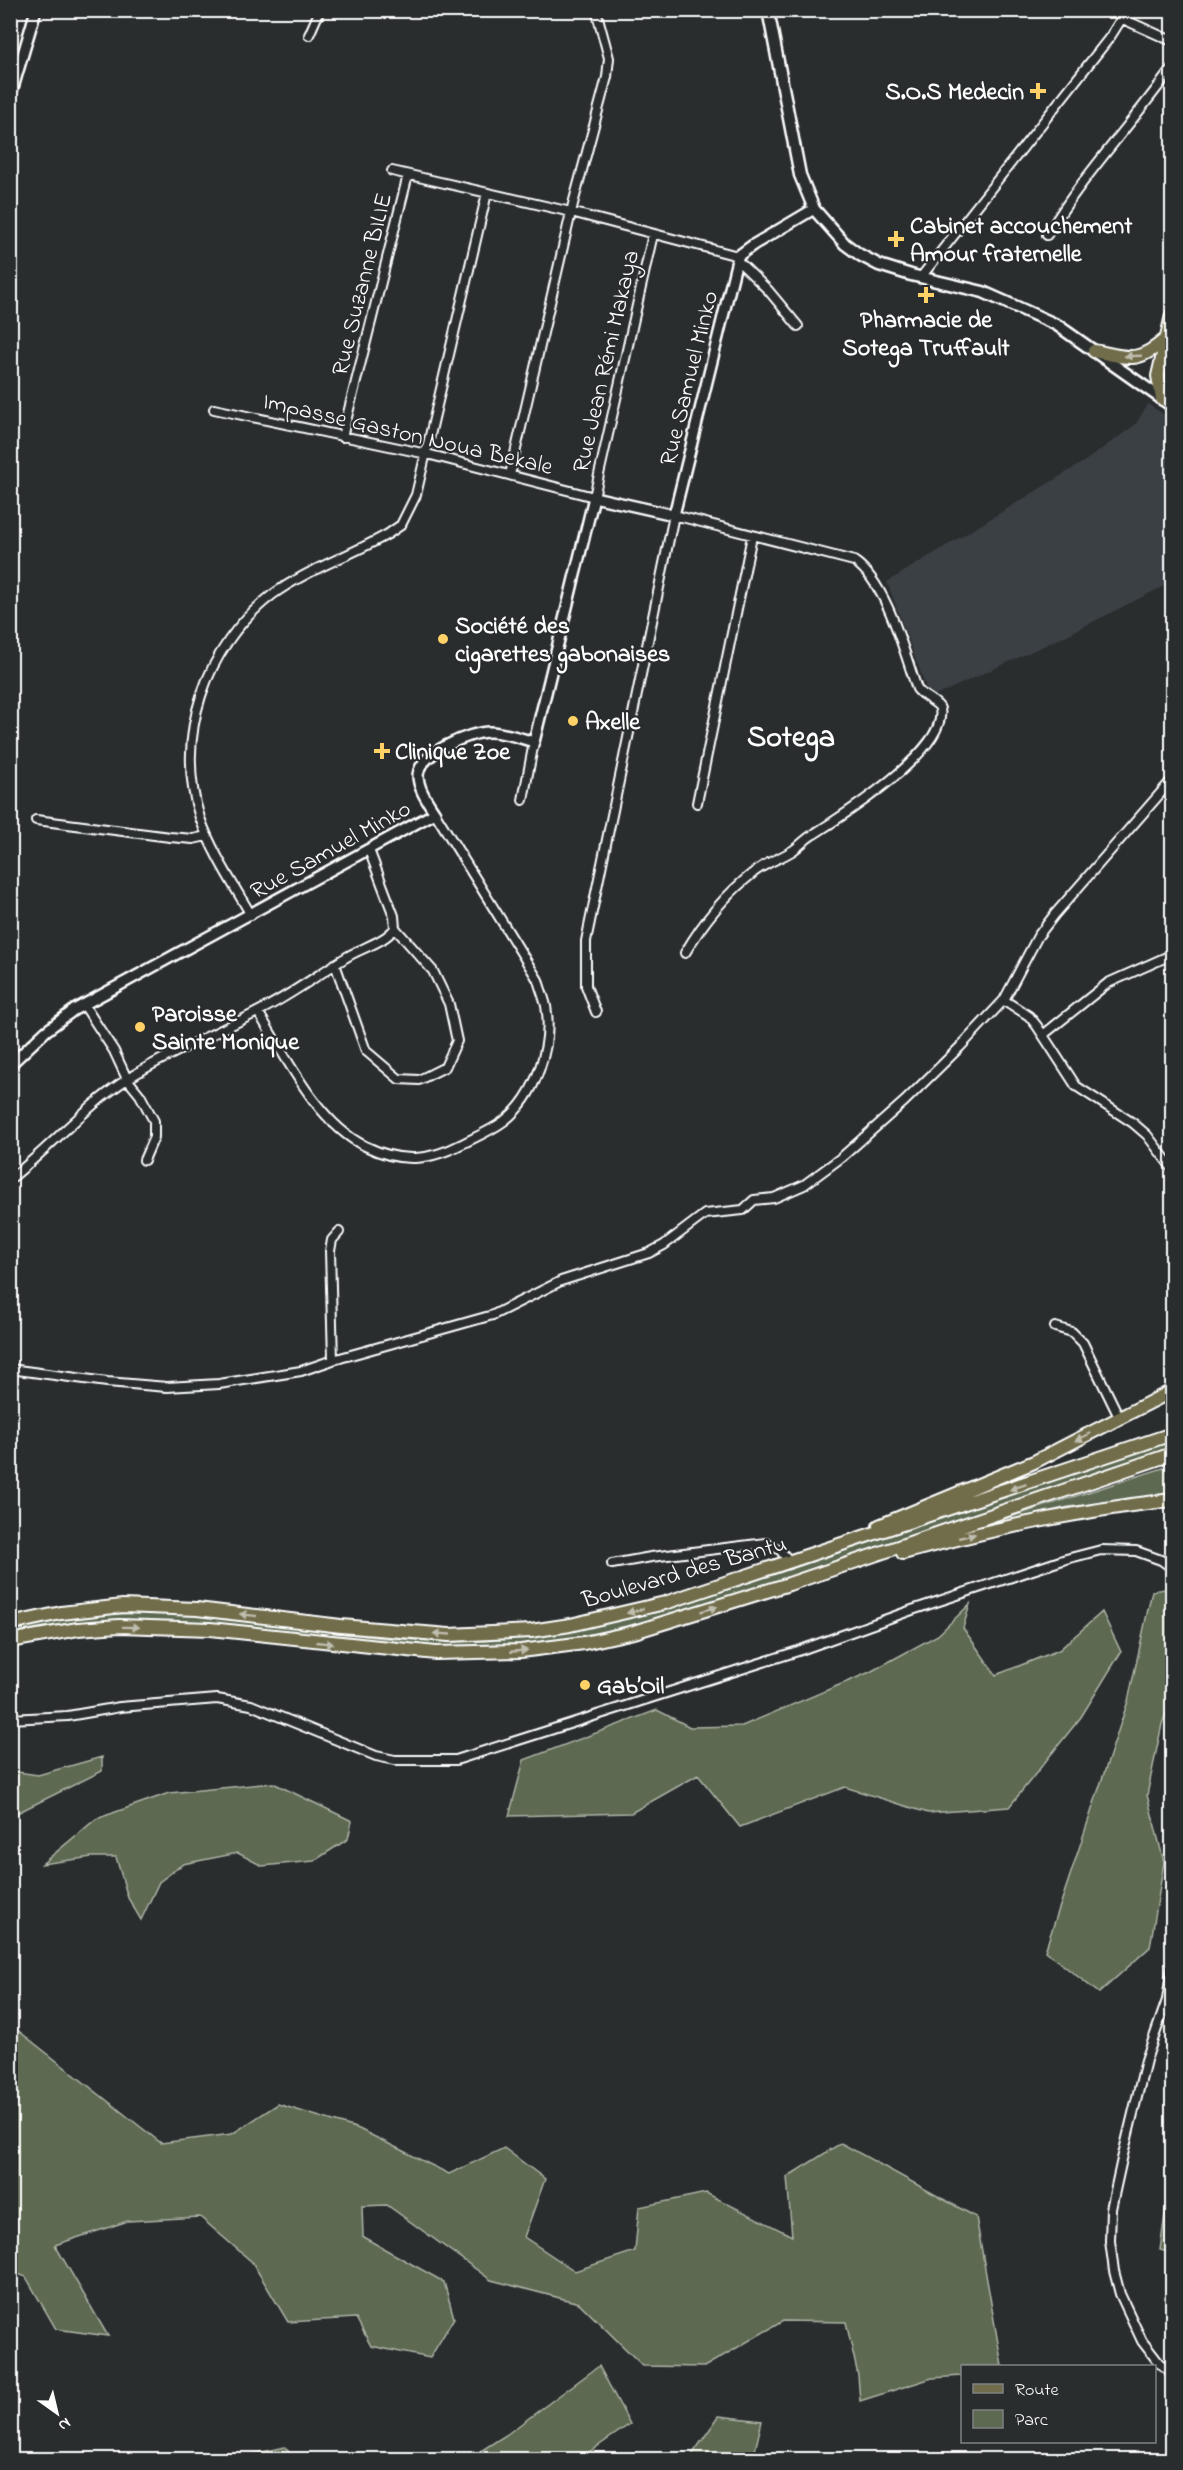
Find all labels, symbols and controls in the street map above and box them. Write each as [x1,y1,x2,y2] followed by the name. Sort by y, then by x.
[885,76,1024,111] place label: S.O.S Medecin
[1029,82,1047,100] marker: S.O.S Medecin
[324,190,403,380] street label: Rue Suzanne BILIE
[910,210,1133,273] place label: Cabinet accouchement Amour fraternelle
[887,230,905,248] marker: Cabinet accouchement Amour fraternelle
[565,247,651,476] street label: Rue Jean Rémi Makaya
[652,288,729,470] street label: Rue Samuel Minko
[919,288,933,302] marker: Pharmacie de Sotega Truffault
[842,304,1011,368] place label: Pharmacie de Sotega Truffault
[1123,351,1142,361] one-way arrow
[259,385,556,486] street label: Impasse Gaston Noua Bekale
[455,610,670,674] place label: Société des cigarettes gabonaises
[436,632,450,646] marker: Société des cigarettes gabonaises
[585,706,641,741] place label: Axelle
[566,714,580,728] marker: Axelle
[747,717,835,762] district label: Sotega
[395,736,511,771] place label: Clinique Zoe
[373,742,391,760] marker: Clinique Zoe
[245,793,418,910] street label: Rue Samuel Minko
[152,998,300,1061] place label: Paroisse Sainte Monique
[133,1020,147,1034] marker: Paroisse Sainte Monique
[1074,1432,1092,1442] one-way arrow
[1009,1482,1027,1492] one-way arrow
[577,1527,791,1620] street label: Boulevard des Bantu
[958,1531,976,1541] one-way arrow
[700,1604,718,1613] one-way arrow
[626,1607,644,1616] one-way arrow
[239,1610,258,1619] one-way arrow
[121,1622,140,1631] one-way arrow
[433,1630,452,1639] one-way arrow
[315,1638,334,1648] one-way arrow
[510,1646,529,1656] one-way arrow
[597,1670,664,1705] place label: Gab’Oil
[578,1678,592,1692] marker: Gab’Oil
[961,2365,1156,2443] legend
[1015,2378,1060,2404] text: Route
[27,2383,87,2443] north arrow
[1015,2408,1048,2434] text: Parc
[53,2411,75,2437] text: N

